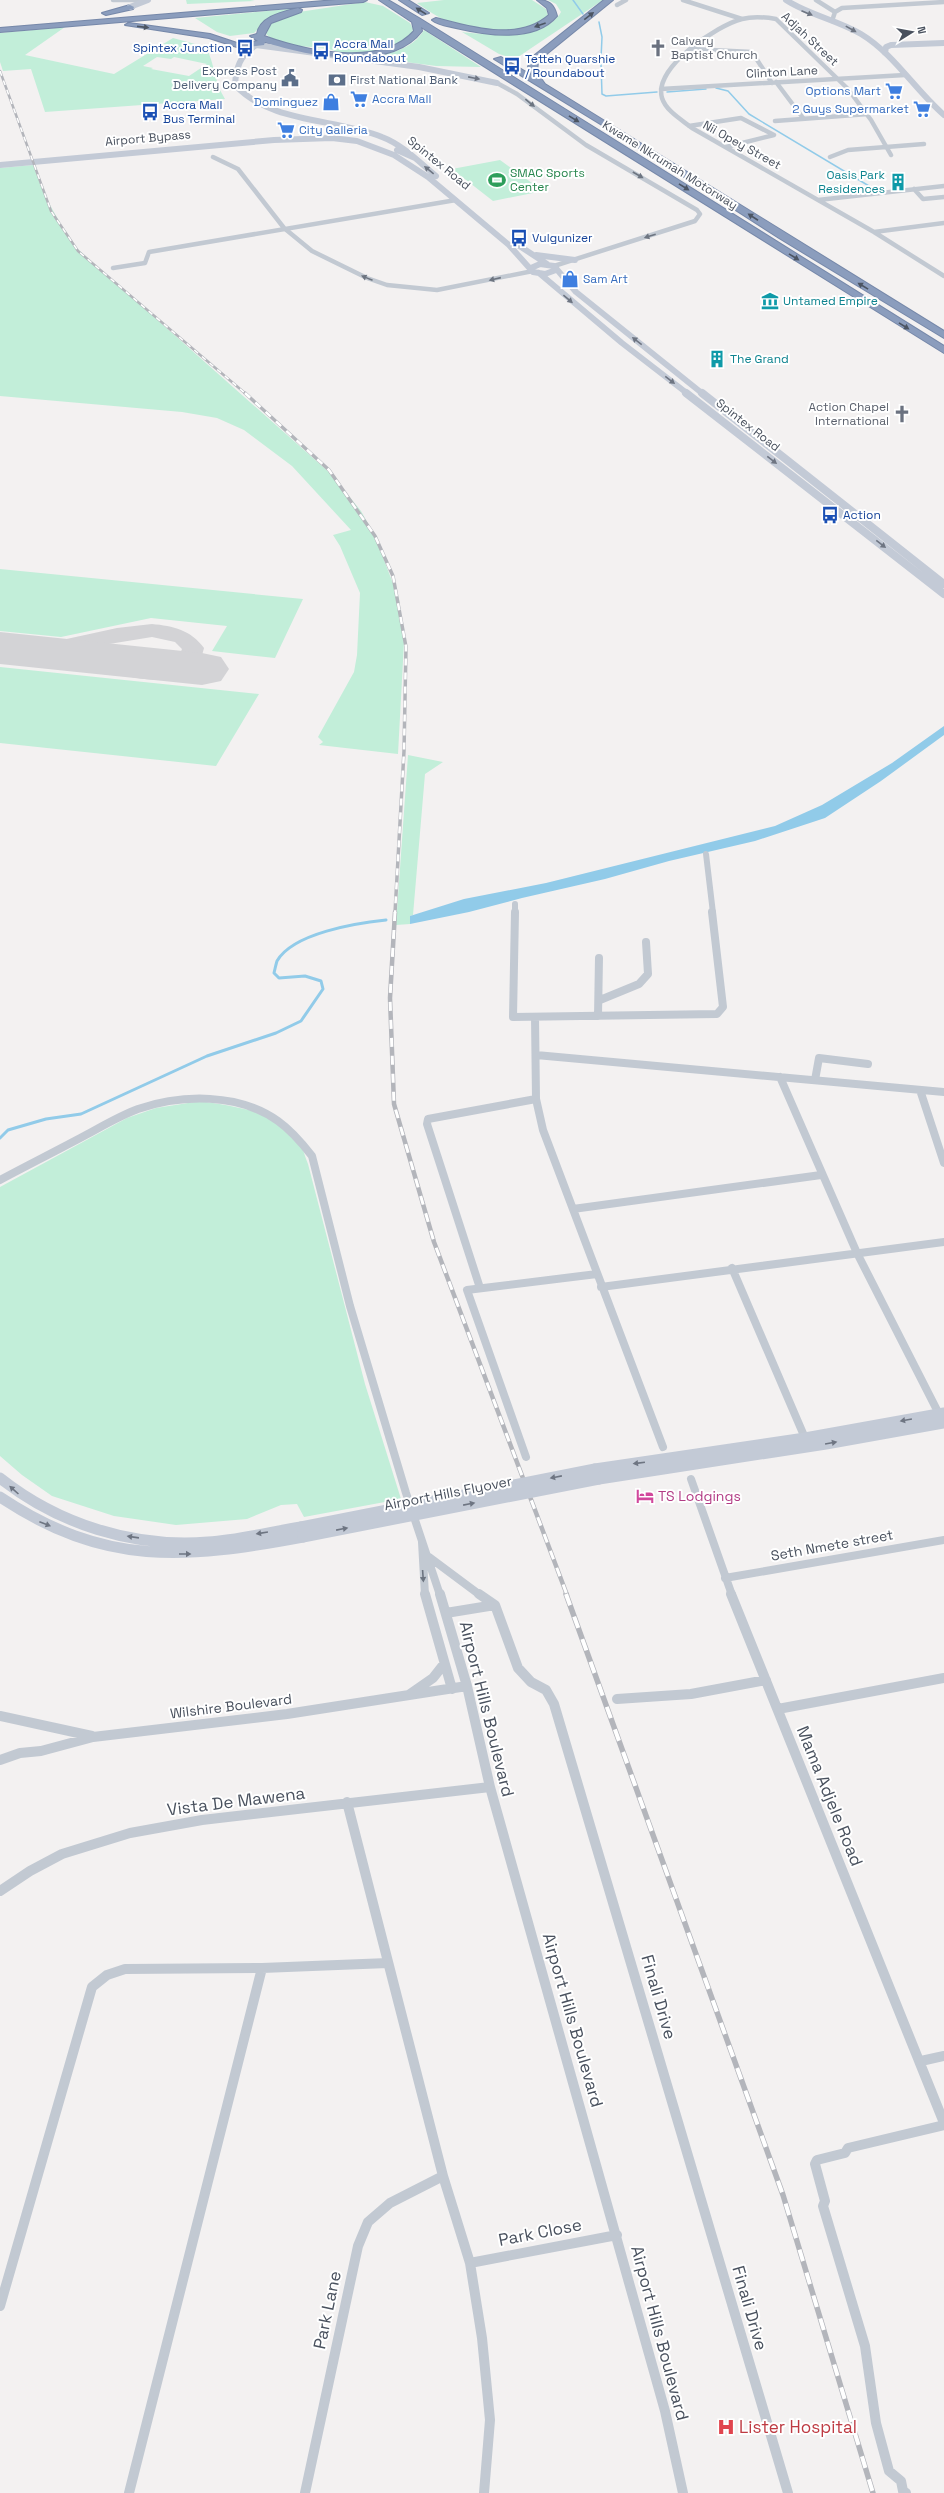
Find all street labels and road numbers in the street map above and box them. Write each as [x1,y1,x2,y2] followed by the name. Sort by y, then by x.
[778,9,842,69] street label: Adjah Street
[746,62,818,82] street label: Clinton Lane
[599,117,741,213] street label: Kwame Nkrumah Motorway
[700,117,784,173] street label: Nii Opey Street
[105,126,191,150] street label: Airport Bypass
[404,133,474,193] street label: Spintex Road
[713,395,783,455] street label: Spintex Road
[383,1472,513,1514] street label: Airport Hills Flyover
[769,1525,895,1565] street label: Seth Nmete street
[455,1619,519,1799] street label: Airport Hills Boulevard
[169,1690,293,1722] street label: Wilshire Boulevard
[792,1723,868,1869] street label: Mama Adjele Road
[166,1782,307,1820] street label: Vista De Mawena
[538,1930,608,2110] street label: Airport Hills Boulevard
[636,1952,682,2042] street label: Finali Drive
[497,2213,583,2251] street label: Park Close
[626,2243,694,2423] street label: Airport Hills Boulevard
[727,2263,773,2353] street label: Finali Drive
[308,2269,346,2351] street label: Park Lane

